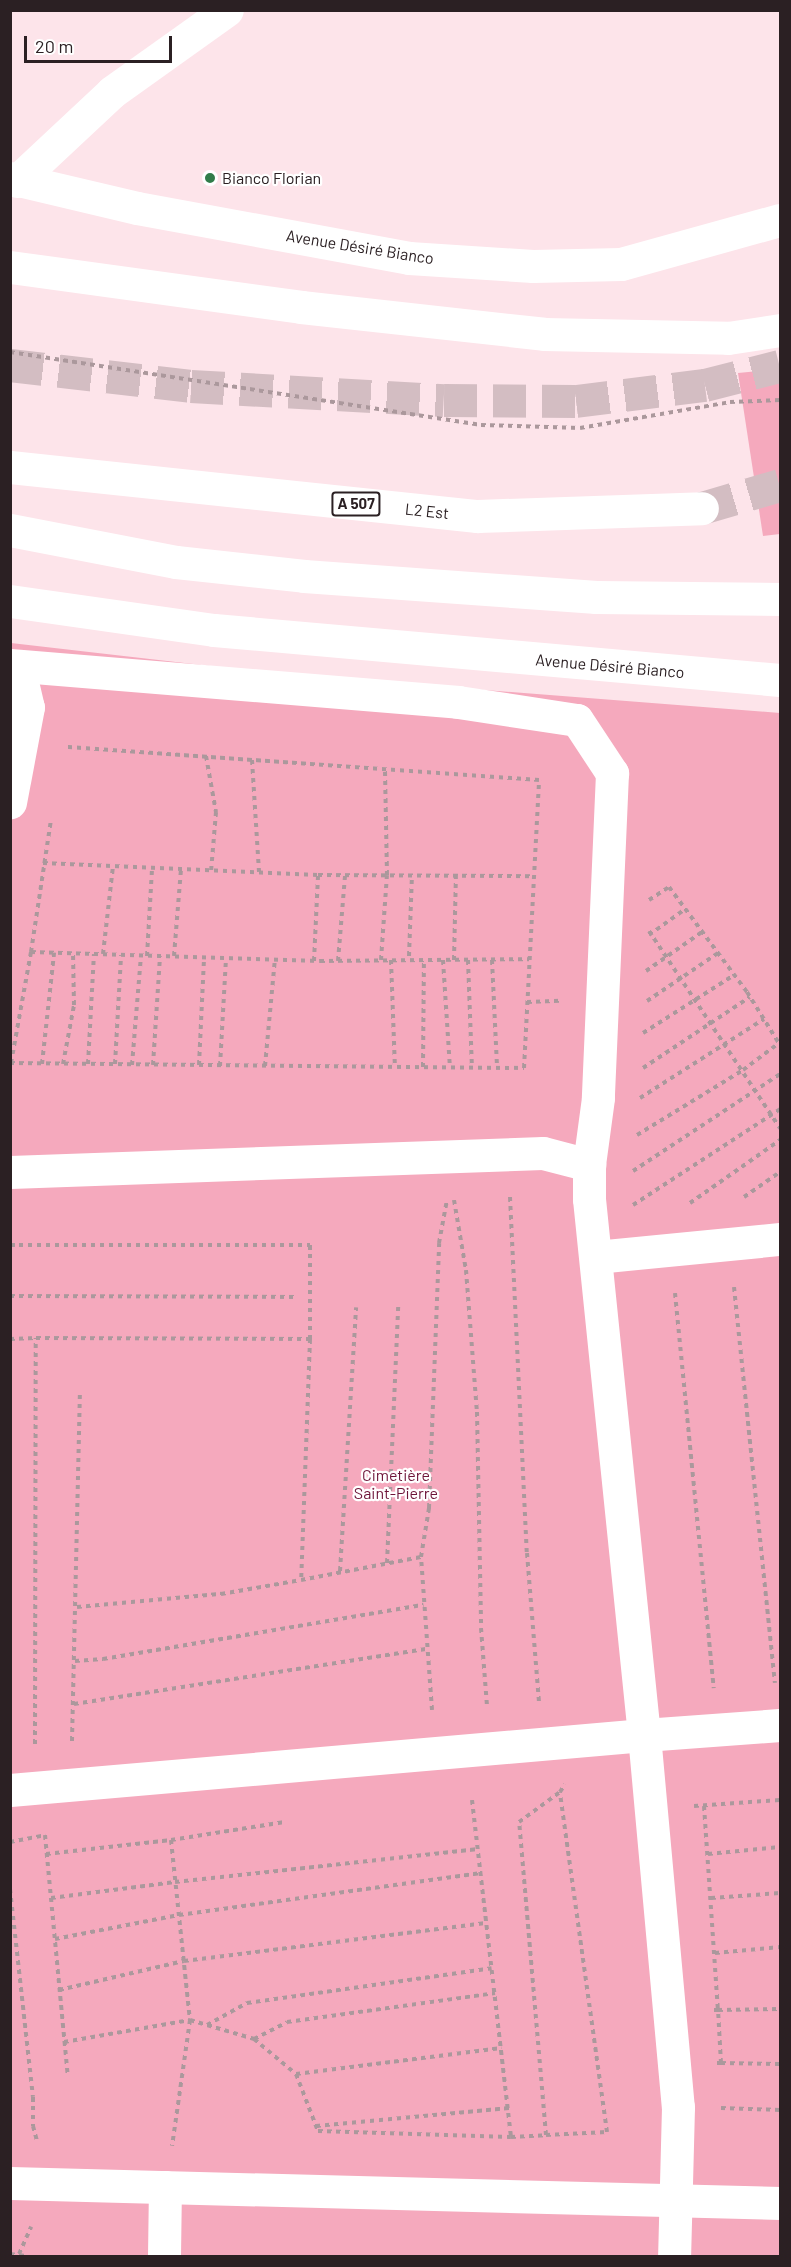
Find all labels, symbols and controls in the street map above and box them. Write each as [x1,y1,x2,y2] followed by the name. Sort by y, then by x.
[27,24,176,62] scale bar
[35,35,73,57] text: 20 m
[222,168,321,188] place label: Bianco Florian
[203,171,217,185] marker: Bianco Florian
[285,226,435,268] street label: Avenue Désiré Bianco
[330,492,382,516] road number: A 507
[404,499,450,523] street label: L2 Est
[535,650,685,682] street label: Avenue Désiré Bianco
[354,1465,438,1503] park label: Cimetière Saint-Pierre

